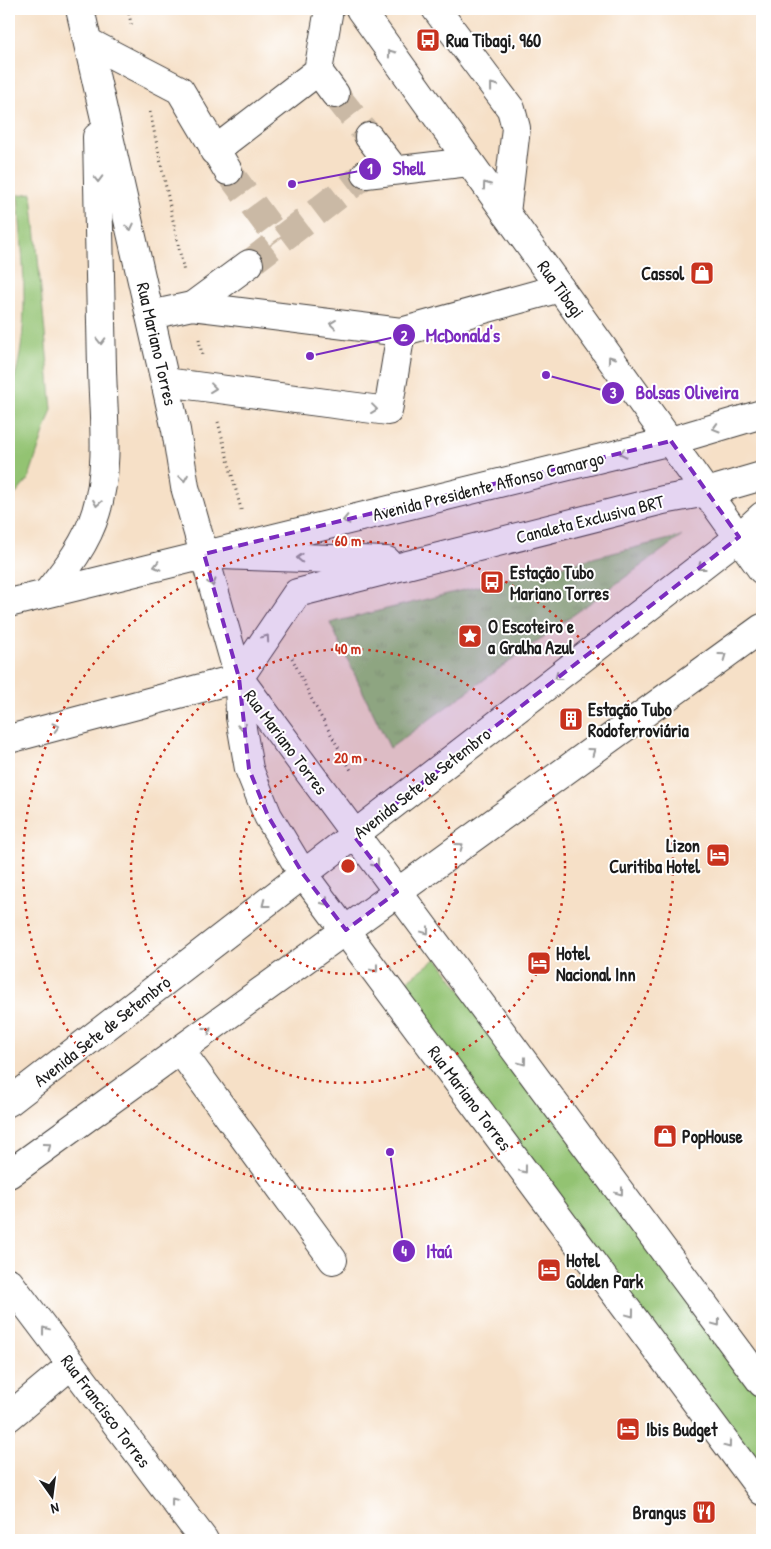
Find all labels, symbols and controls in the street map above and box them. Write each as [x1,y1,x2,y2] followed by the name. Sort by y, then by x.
[415,27,441,53] bus stop icon: Rua Tibagi, 960
[446,28,541,54] place label: Rua Tibagi, 960
[388,49,397,58] one-way arrow
[490,83,498,92] one-way arrow
[358,152,435,186] callout: Shell
[393,155,426,181] text: Shell
[367,158,373,179] text: 1
[93,175,103,183] one-way arrow
[483,181,492,190] one-way arrow
[124,222,135,231] one-way arrow
[532,255,590,323] street label: Rua Tibagi
[689,260,715,286] shop icon: Cassol
[641,261,685,286] place label: Cassol
[131,280,183,408] street label: Rua Mariano Torres
[391,318,510,352] callout: McDonald's
[329,319,337,329] one-way arrow
[426,322,501,348] text: McDonald's
[400,325,408,346] text: 2
[96,337,107,345] one-way arrow
[609,356,617,365] one-way arrow
[601,376,748,410] callout: Bolsas Oliveira
[636,379,739,405] text: Bolsas Oliveira
[610,382,617,403] text: 3
[209,383,217,393] one-way arrow
[371,403,379,414] one-way arrow
[713,422,721,432] one-way arrow
[370,445,606,527] street label: Avenida Presidente Affonso Camargo
[619,447,628,458] one-way arrow
[178,475,189,483] one-way arrow
[513,488,667,549] street label: Canaleta Exclusiva BRT
[93,499,103,508] one-way arrow
[342,514,351,525] one-way arrow
[335,530,361,551] text: 60 m
[295,552,303,563] one-way arrow
[152,560,161,571] one-way arrow
[510,560,609,606] place label: Estação Tubo Mariano Torres
[697,561,707,570] one-way arrow
[479,569,505,595] bus stop icon: Estação Tubo Mariano Torres
[206,579,217,588] one-way arrow
[488,614,575,660] place label: O Escoteiro e a Gralha Azul
[457,623,483,649] place icon: O Escoteiro e a Gralha Azul
[260,634,269,644] one-way arrow
[335,638,361,659] text: 40 m
[718,653,727,662] one-way arrow
[555,671,564,680] one-way arrow
[238,684,334,800] street label: Rua Mariano Torres
[588,697,690,743] place label: Estação Tubo Rodoferroviária
[558,706,584,732] building icon: Estação Tubo Rodoferroviária
[51,722,59,732] one-way arrow
[236,722,246,731] one-way arrow
[348,722,496,844] street label: Avenida Sete de Setembro
[334,747,362,768] text: 20 m
[586,748,596,757] one-way arrow
[609,833,701,879] place label: Lizon Curitiba Hotel
[705,842,731,868] hotel icon: Lizon Curitiba Hotel
[454,844,463,852] one-way arrow
[339,857,357,875] centre of rings
[370,858,378,867] one-way arrow
[319,896,327,905] one-way arrow
[262,899,271,907] one-way arrow
[421,925,429,934] one-way arrow
[556,941,636,987] place label: Hotel Nacional Inn
[526,950,552,976] hotel icon: Hotel Nacional Inn
[369,963,378,973] one-way arrow
[28,970,176,1092] street label: Avenida Sete de Setembro
[202,1027,212,1036] one-way arrow
[422,1040,518,1156] street label: Rua Mariano Torres
[518,1056,526,1065] one-way arrow
[652,1123,678,1149] shop icon: PopHouse
[682,1124,743,1150] place label: PopHouse
[42,1143,52,1152] one-way arrow
[518,1164,527,1174] one-way arrow
[614,1186,623,1196] one-way arrow
[391,1234,462,1268] callout: Itaú
[426,1238,452,1264] text: Itaú
[401,1240,407,1261] text: 4
[566,1248,644,1294] place label: Hotel Golden Park
[536,1257,562,1283] hotel icon: Hotel Golden Park
[625,1308,634,1318] one-way arrow
[711,1317,720,1327] one-way arrow
[42,1327,50,1336] one-way arrow
[55,1349,157,1473] street label: Rua Francisco Torres
[615,1416,641,1442] hotel icon: Ibis Budget
[646,1417,718,1443] place label: Ibis Budget
[722,1439,731,1449] one-way arrow
[28,1472,78,1522] north arrow
[171,1497,180,1507] one-way arrow
[49,1499,61,1519] text: N
[691,1499,717,1525] restaurant icon: Brangus
[633,1500,686,1526] place label: Brangus

